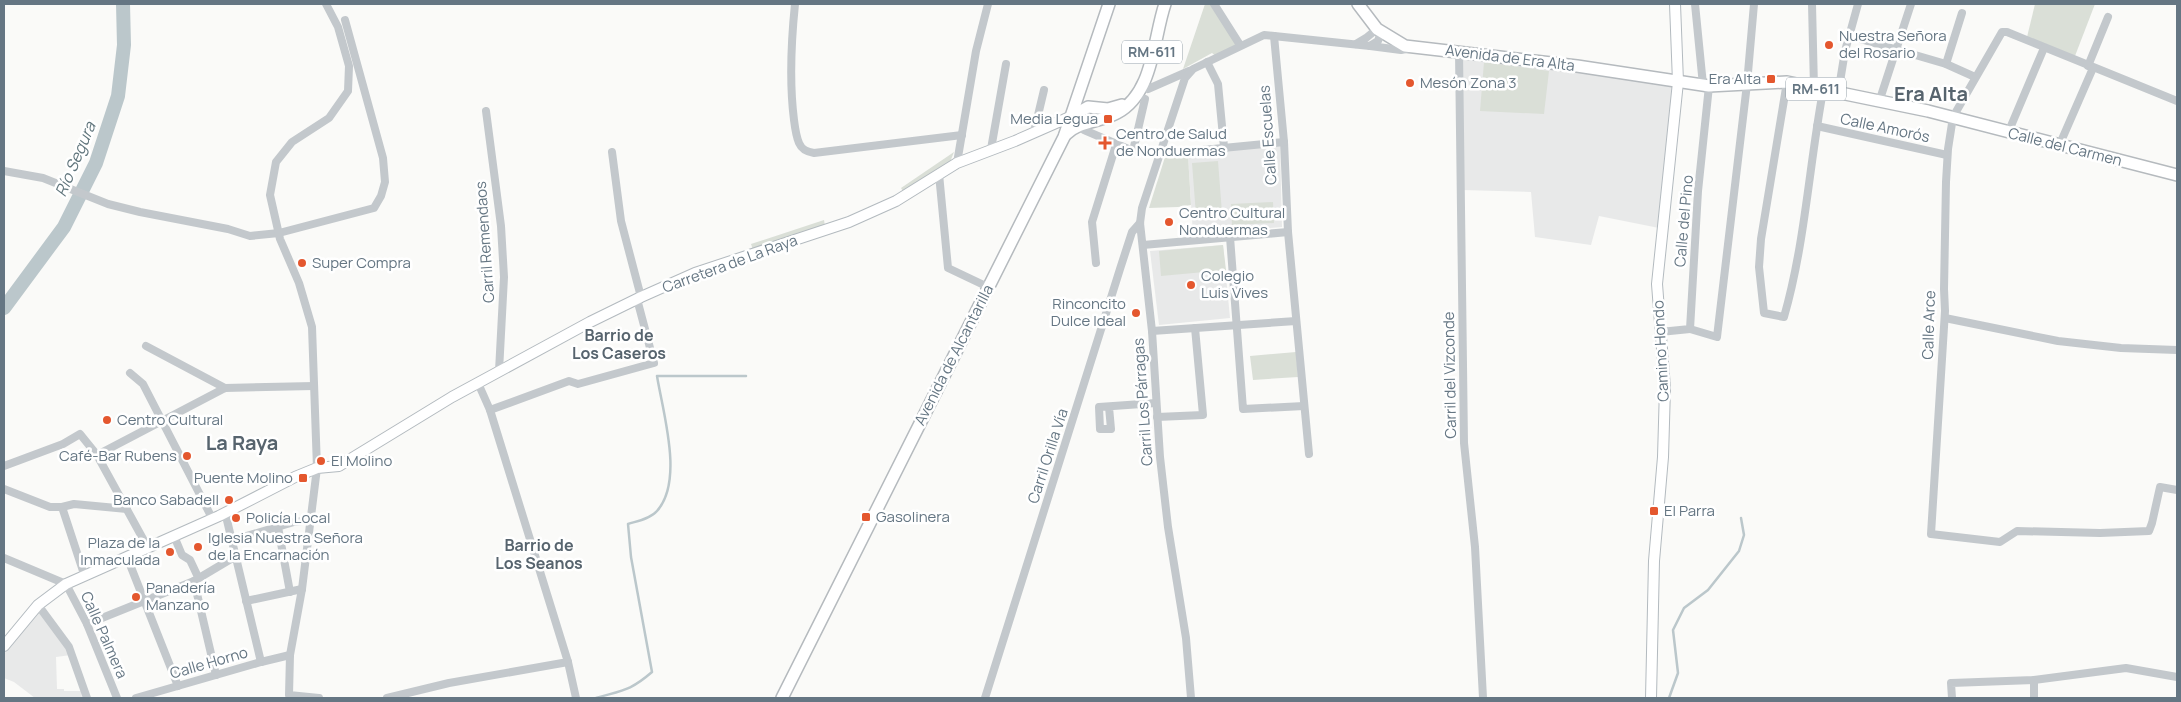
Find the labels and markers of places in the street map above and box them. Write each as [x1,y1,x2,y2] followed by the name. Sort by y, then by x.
[1839,25,1947,63] place label: Nuestra Señora del Rosario
[1823,39,1835,51] marker: Nuestra Señora del Rosario
[1709,68,1761,89] place label: Era Alta
[1420,72,1517,93] place label: Mesón Zona 3
[1765,73,1777,85] marker: Era Alta
[1404,77,1416,89] marker: Mesón Zona 3
[1010,108,1098,129] place label: Media Legua
[1102,113,1114,125] marker: Media Legua
[1116,123,1227,161] place label: Centro de Salud de Nonduermas
[1098,136,1112,150] marker: Centro de Salud de Nonduermas
[1179,202,1285,240] place label: Centro Cultural Nonduermas
[1163,216,1175,228] marker: Centro Cultural Nonduermas
[312,252,411,273] place label: Super Compra
[296,257,308,269] marker: Super Compra
[1201,265,1268,303] place label: Colegio Luis Vives
[1185,279,1197,291] marker: Colegio Luis Vives
[1051,293,1126,331] place label: Rinconcito Dulce Ideal
[1130,307,1142,319] marker: Rinconcito Dulce Ideal
[117,409,223,430] place label: Centro Cultural
[101,414,113,426] marker: Centro Cultural
[59,445,177,466] place label: Café-Bar Rubens
[181,450,193,462] marker: Café-Bar Rubens
[331,450,392,471] place label: El Molino
[315,455,327,467] marker: El Molino
[194,467,293,488] place label: Puente Molino
[297,472,309,484] marker: Puente Molino
[113,489,219,510] place label: Banco Sabadell
[223,494,235,506] marker: Banco Sabadell
[1664,500,1715,521] place label: El Parra
[1648,505,1660,517] marker: El Parra
[876,506,950,527] place label: Gasolinera
[246,507,330,528] place label: Policía Local
[860,511,872,523] marker: Gasolinera
[230,512,242,524] marker: Policía Local
[208,527,363,565] place label: Iglesia Nuestra Señora de la Encarnación
[80,532,160,570] place label: Plaza de la Inmaculada
[192,541,204,553] marker: Iglesia Nuestra Señora de la Encarnación
[164,546,176,558] marker: Plaza de la Inmaculada
[146,577,215,615] place label: Panadería Manzano
[130,591,142,603] marker: Panadería Manzano

